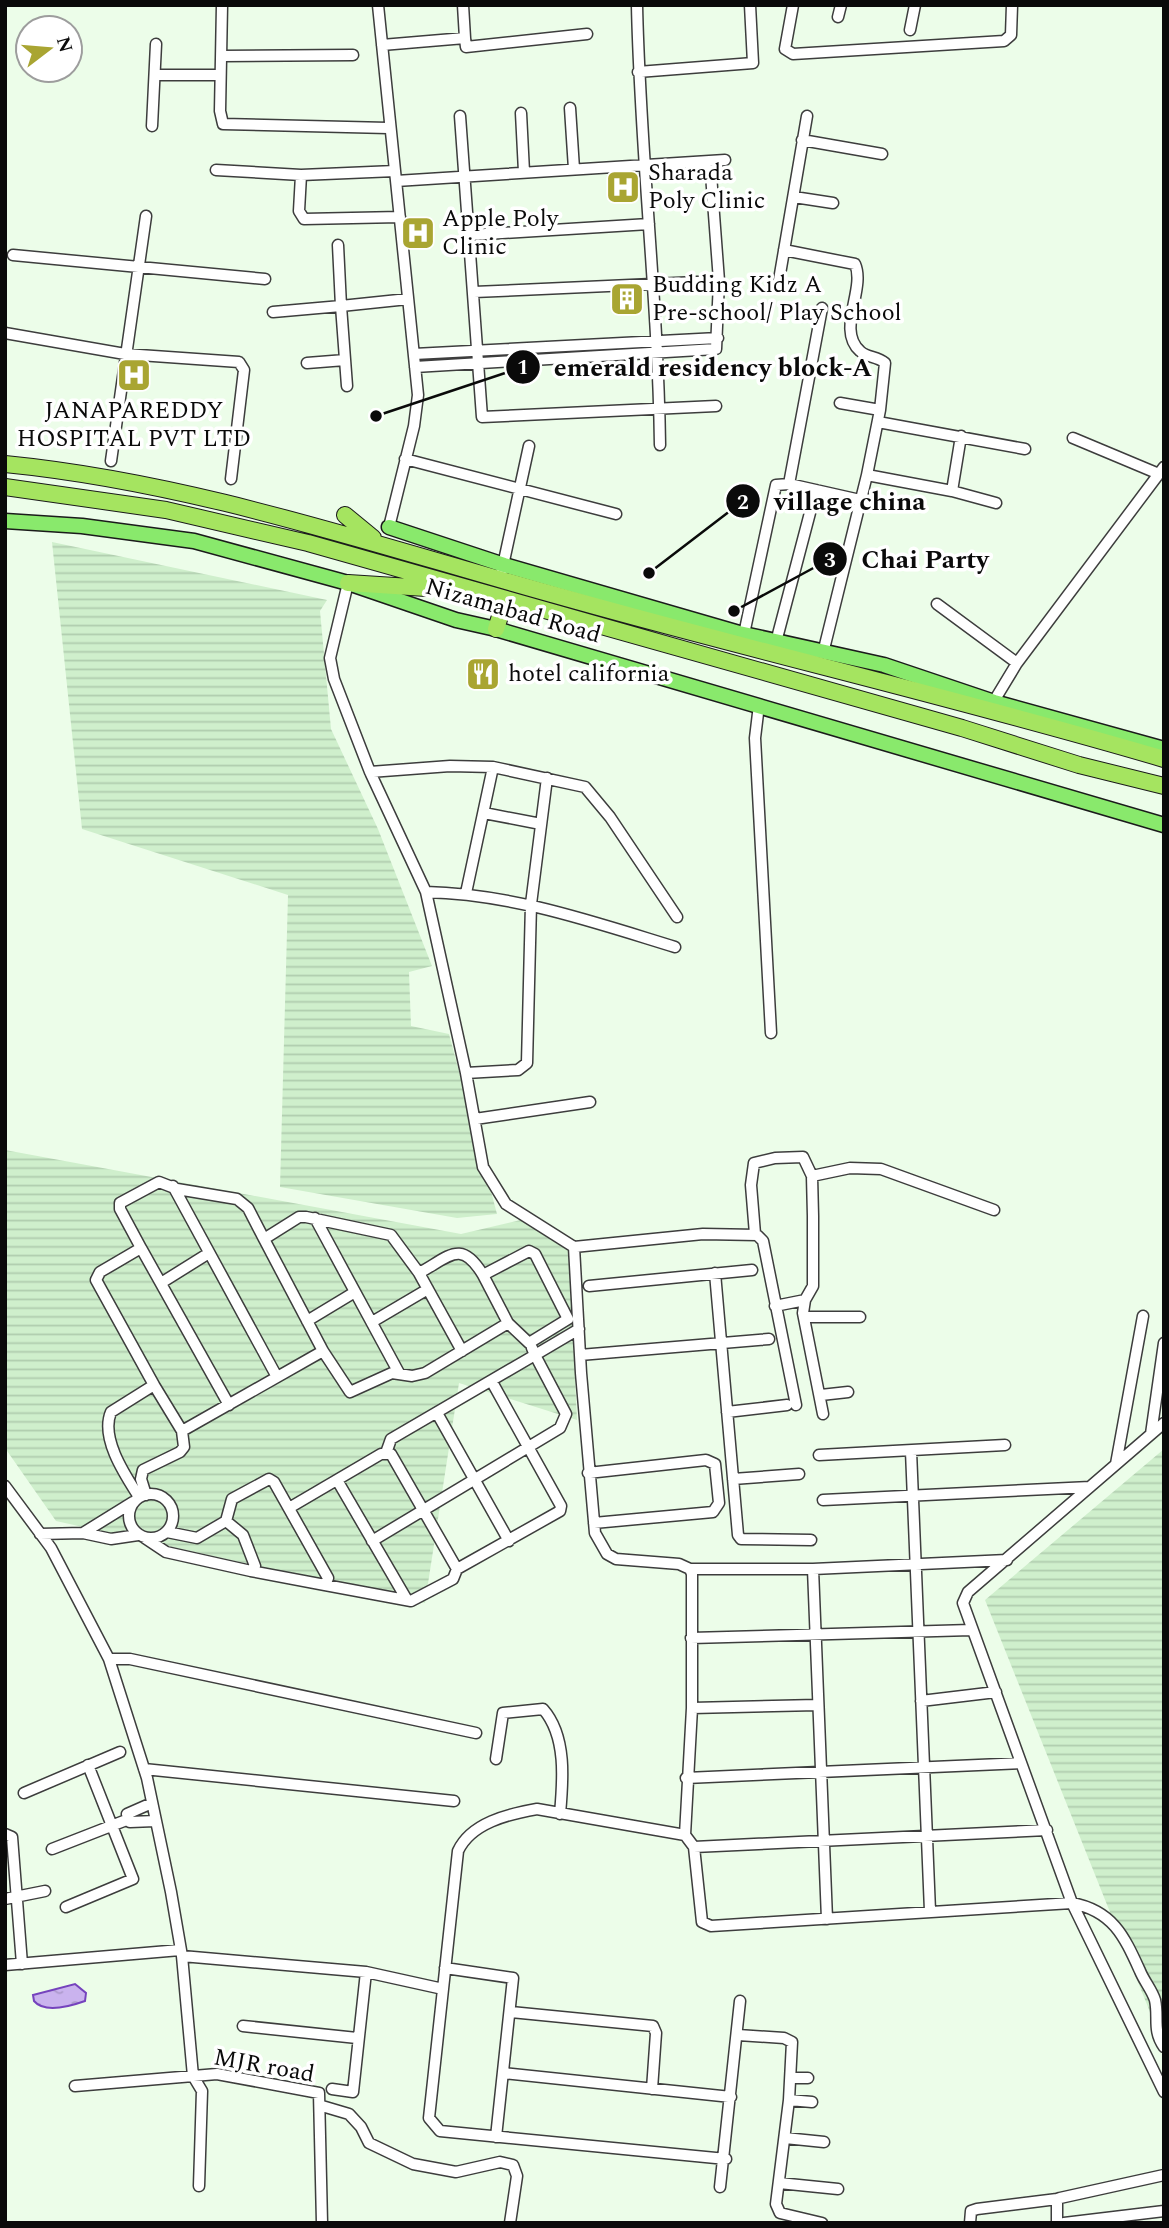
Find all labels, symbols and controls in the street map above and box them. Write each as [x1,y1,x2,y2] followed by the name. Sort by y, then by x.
[14,14,84,84] north arrow
[48,33,80,56] text: N
[648,155,765,219] place label: Sharada Poly Clinic
[604,168,642,206] hospital icon: Sharada Poly Clinic
[442,201,560,265] place label: Apple Poly Clinic
[399,214,437,252] hospital icon: Apple Poly Clinic
[652,267,902,331] place label: Budding Kidz A Pre-school/ Play School
[608,280,646,318] building icon: Budding Kidz A Pre-school/ Play School
[505,344,887,391] callout: emerald residency block-A
[554,348,872,388] text: emerald residency block-A
[517,352,529,384] text: 1
[115,356,153,394] hospital icon: JANAPAREDDY HOSPITAL PVT LTD
[17,393,251,457] place label: JANAPAREDDY HOSPITAL PVT LTD
[726,478,940,525] callout: village china
[773,482,926,522] text: village china
[737,487,749,519] text: 2
[813,536,1003,583] callout: Chai Party
[861,540,990,580] text: Chai Party
[824,545,836,577] text: 3
[421,569,605,653] street label: Nizamabad Road
[464,655,502,693] restaurant icon: hotel california
[508,656,670,692] place label: hotel california
[211,2039,317,2093] street label: MJR road

